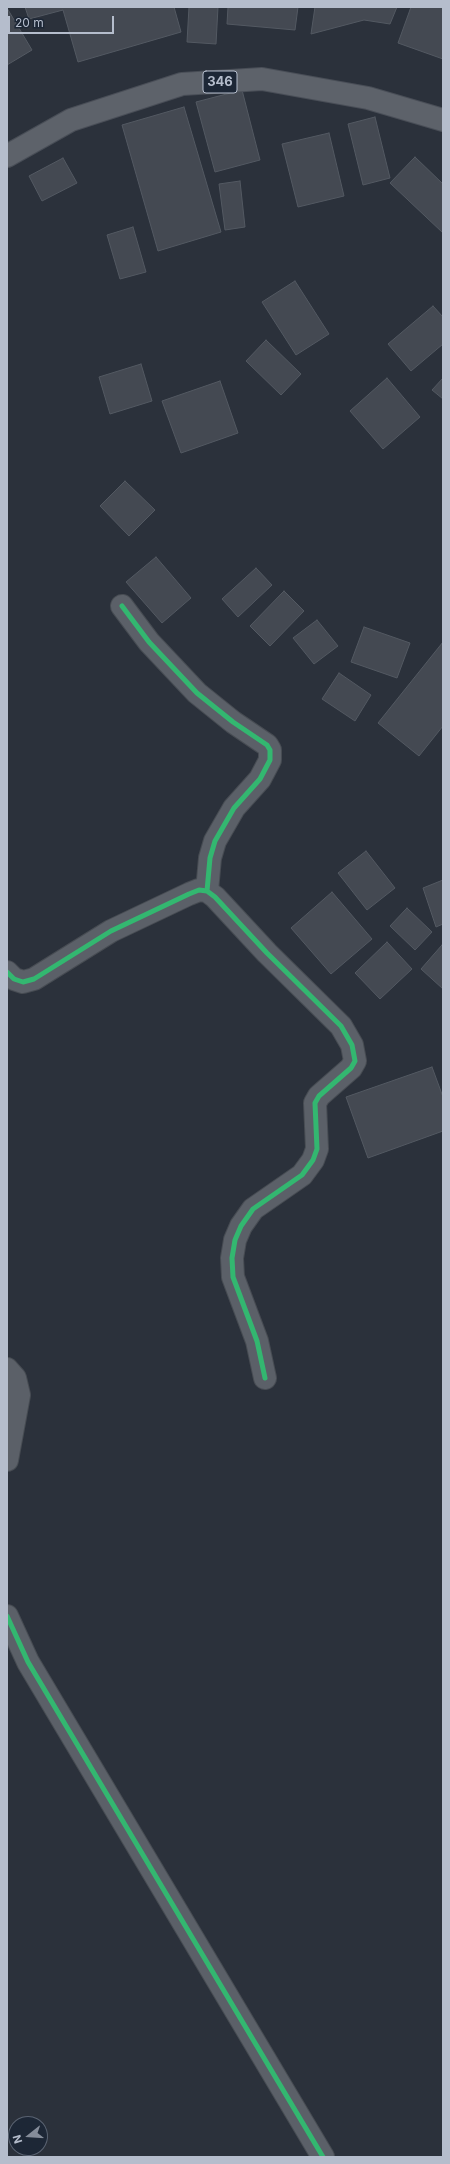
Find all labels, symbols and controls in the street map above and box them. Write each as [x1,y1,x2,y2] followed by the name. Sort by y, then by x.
[10,8,116,34] scale bar
[15,15,44,30] text: 20 m
[203,71,237,93] road number: 346
[8,2116,48,2156] north arrow
[10,2133,25,2145] text: N

